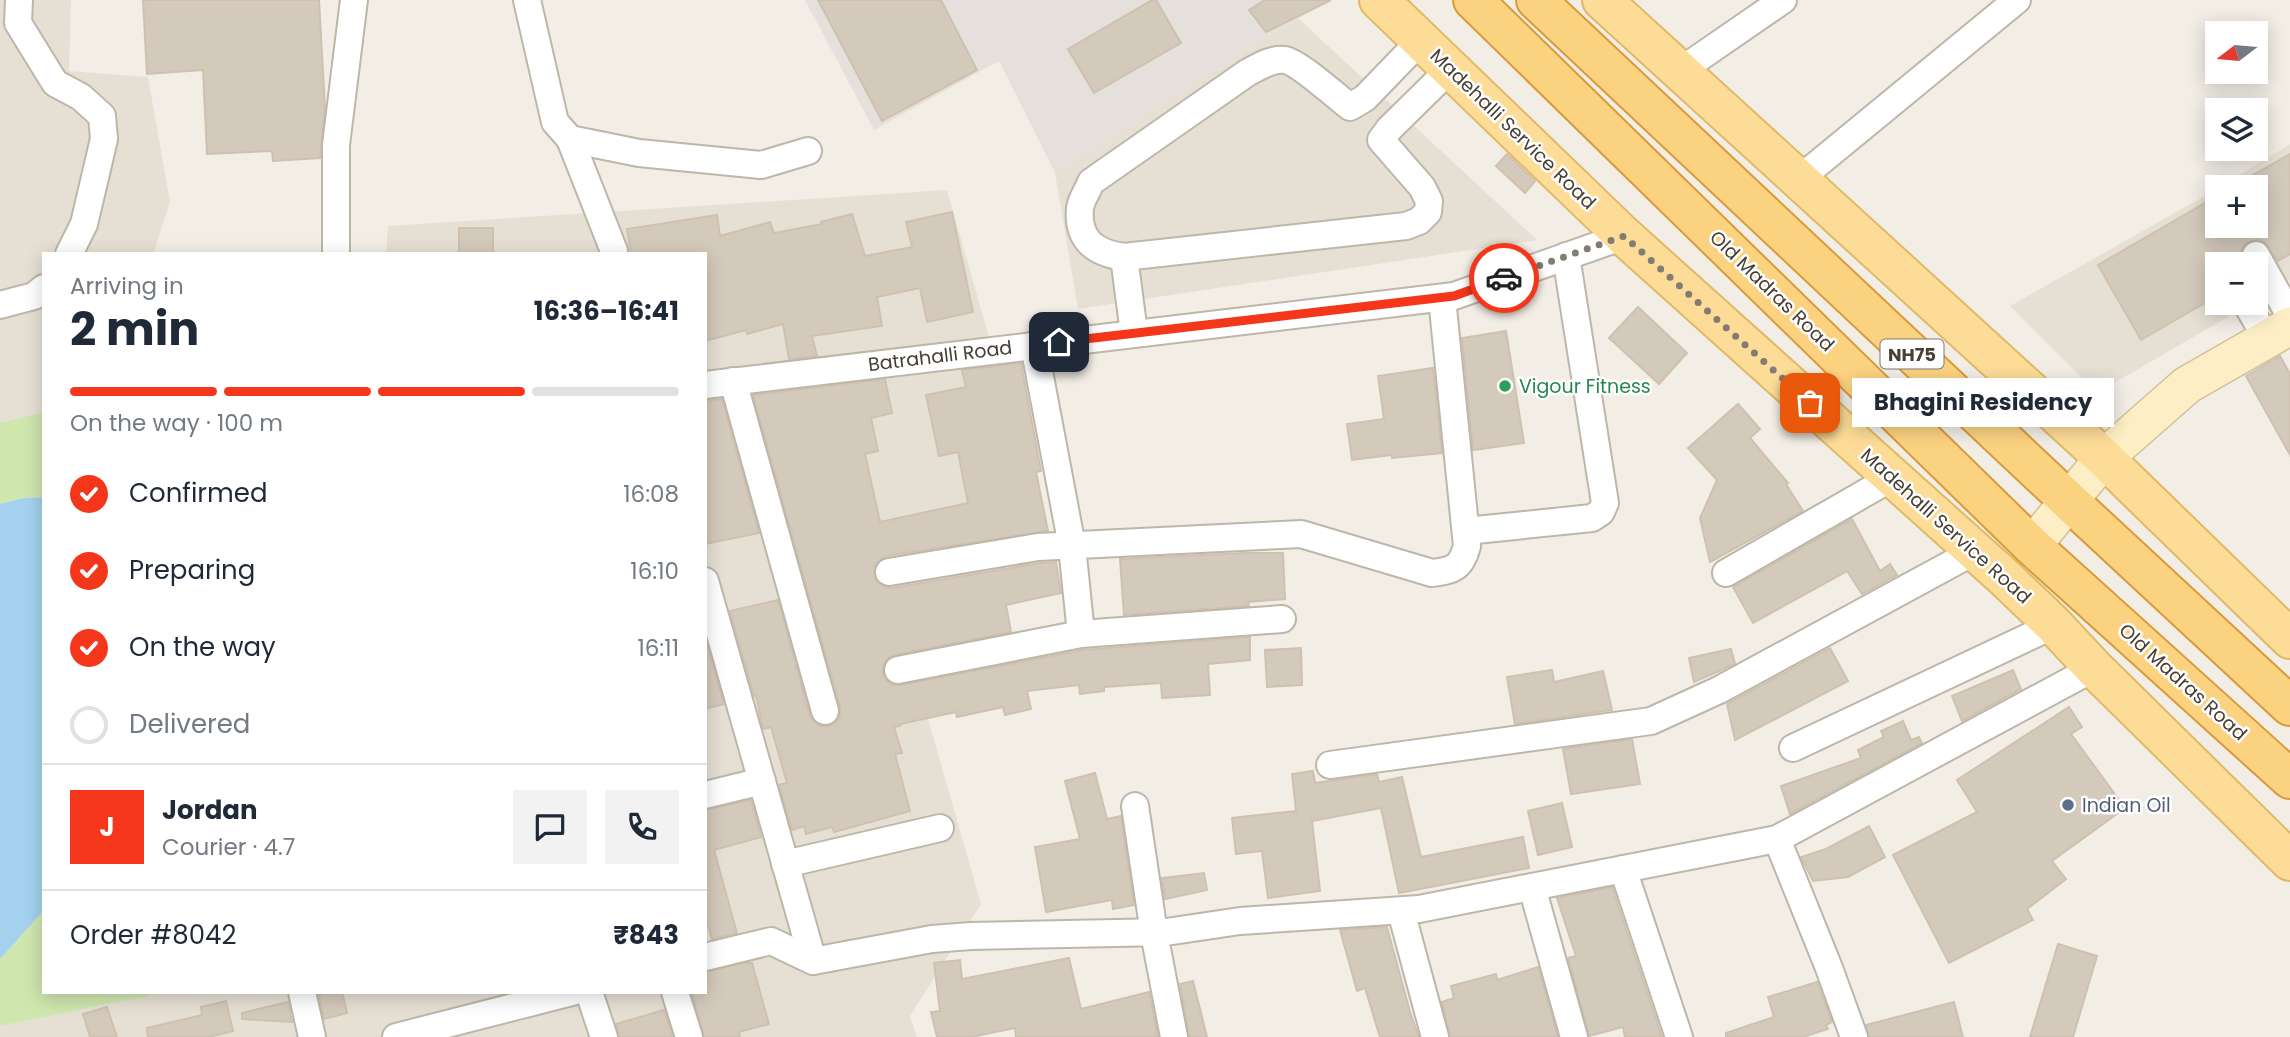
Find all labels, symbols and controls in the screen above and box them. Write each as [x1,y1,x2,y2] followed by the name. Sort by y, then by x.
[2205,21,2268,84] north arrow
[2205,21,2268,315] map controls
[1424,43,1602,215] street label: Madehalli Service Road
[2205,98,2268,161] button: layers
[2205,175,2268,238] button: +
[1704,224,1840,358] street label: Old Madras Road
[1469,243,1539,313] courier
[2205,252,2268,315] button: −
[1485,259,1523,297] icon: car
[70,270,184,302] text: Arriving in
[534,293,679,329] text: 16:36–16:41
[70,297,199,361] text: 2 min
[1029,312,1089,372] pin
[1040,323,1078,361] icon: home
[866,334,1014,378] street label: Batrahalli Road
[1881,340,1944,368] road number: NH75
[1519,373,1651,400] place label: Vigour Fitness
[1780,373,1840,433] pin
[1497,378,1513,394] marker: Vigour Fitness
[1852,378,2114,428] callout: Bhagini Residency
[1791,384,1829,422] icon: bag
[1874,386,2092,418] text: Bhagini Residency
[70,407,283,439] text: On the way · 100 m
[1855,442,2037,610] street label: Madehalli Service Road
[70,475,108,513] icon: check
[129,475,267,511] text: Confirmed
[623,478,679,510] text: 16:08
[70,552,108,590] icon: check
[129,552,255,588] text: Preparing
[630,555,679,587] text: 16:10
[2113,617,2253,747] street label: Old Madras Road
[70,629,108,667] icon: check
[129,629,276,665] text: On the way
[637,632,679,664] text: 16:11
[129,706,250,742] text: Delivered
[513,790,587,864] button: chat
[605,790,679,864] button: phone
[162,792,258,828] text: Jordan
[2082,792,2171,819] place label: Indian Oil
[2060,797,2076,813] marker: Indian Oil
[99,809,115,845] text: J
[162,831,295,863] text: Courier · 4.7
[70,917,236,953] text: Order #8042
[613,917,679,953] text: ₹843

